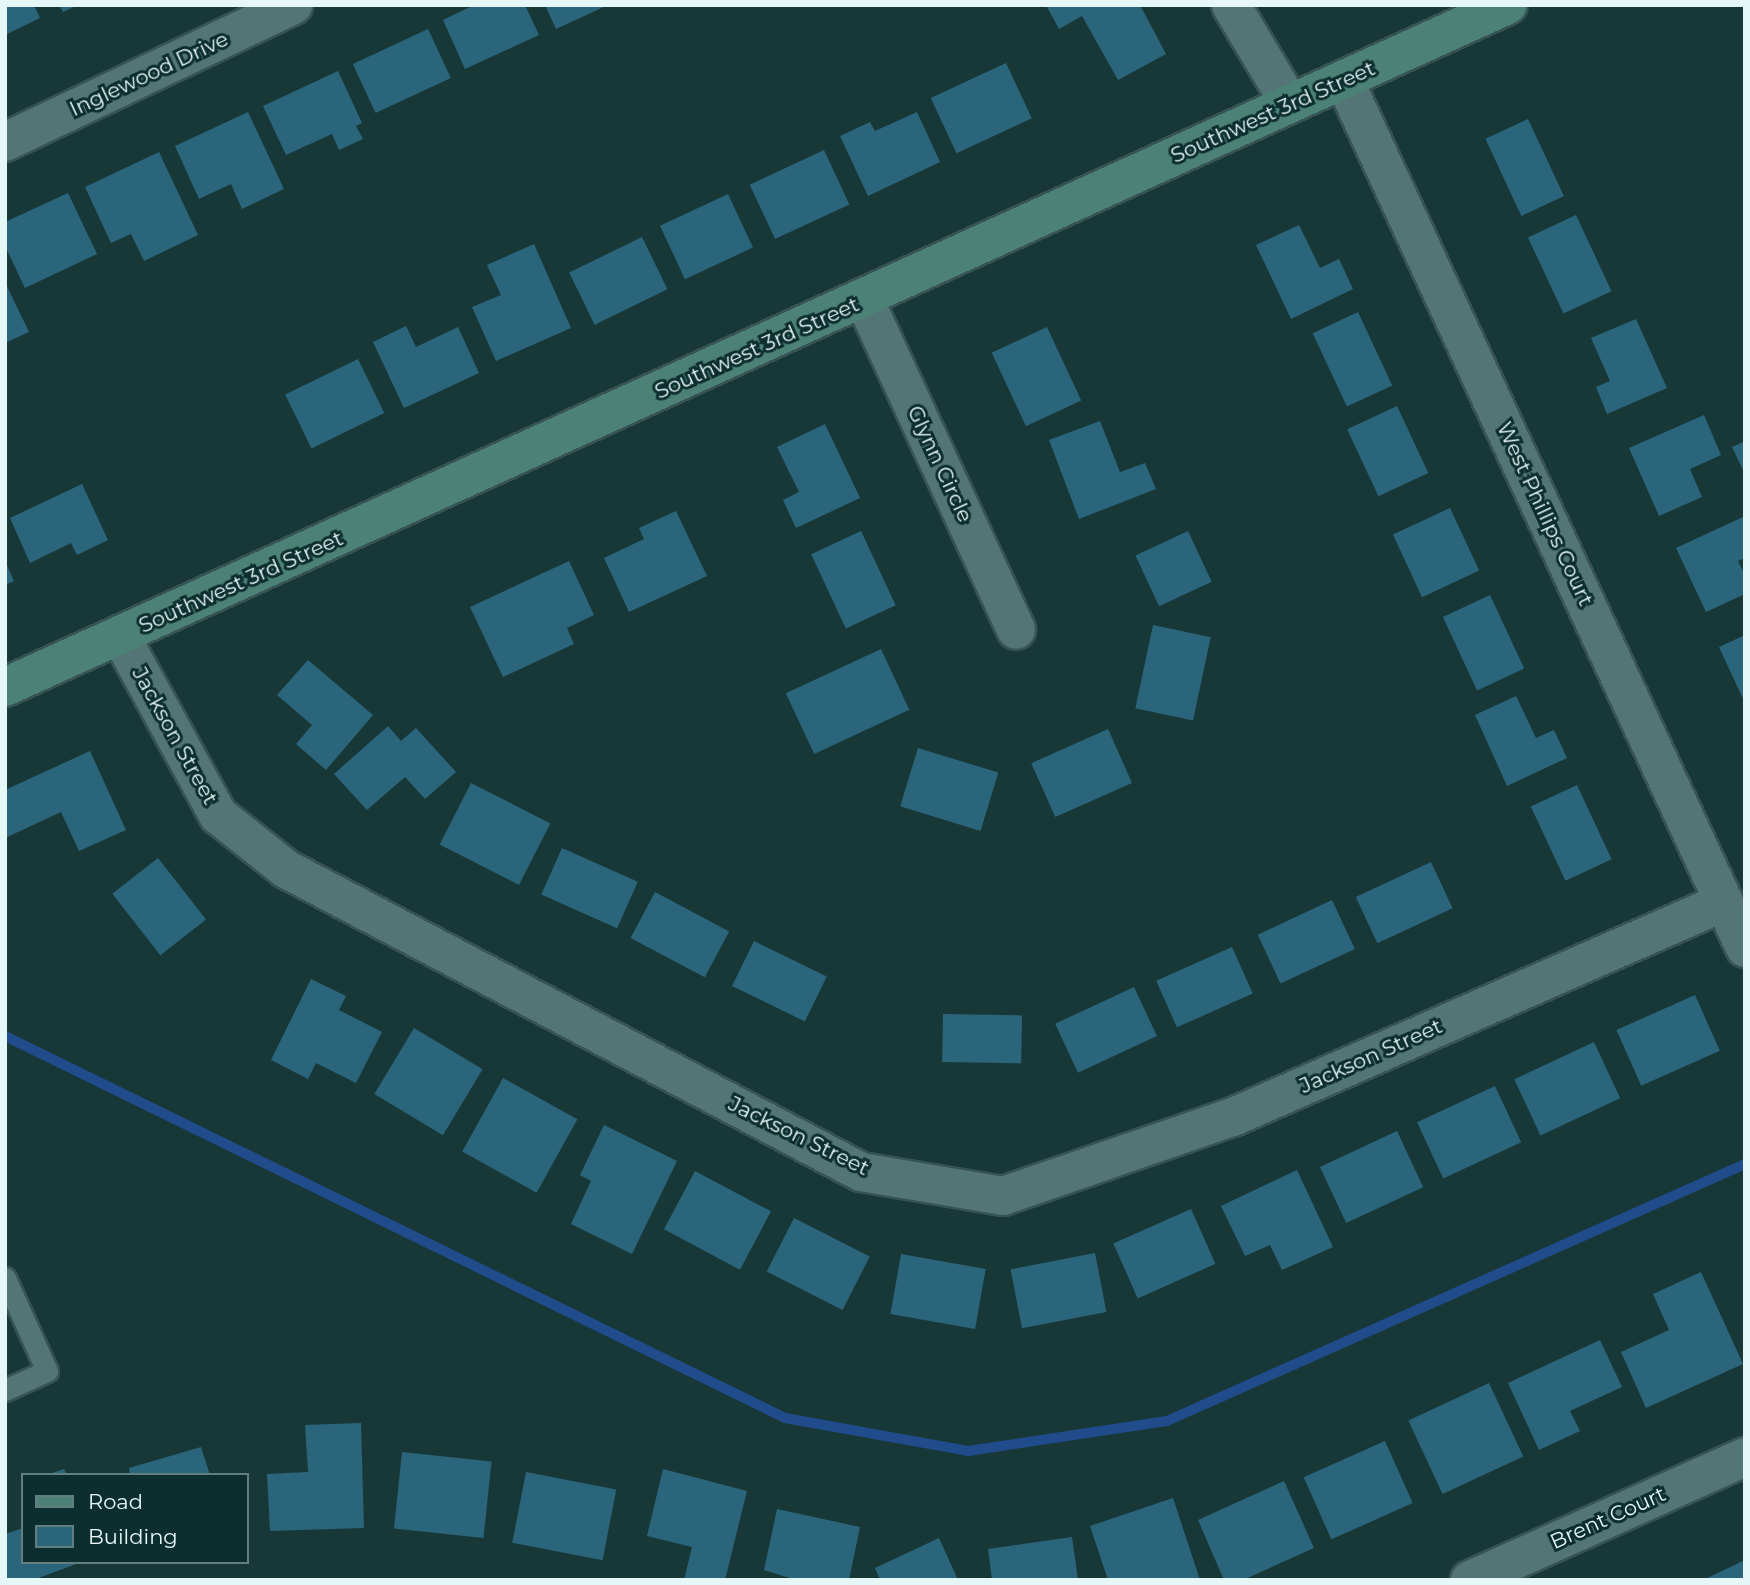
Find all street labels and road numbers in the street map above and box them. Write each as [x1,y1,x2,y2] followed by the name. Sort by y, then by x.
[66,26,232,122] street label: Inglewood Drive
[1167,56,1379,168] street label: Southwest 3rd Street
[651,292,863,404] street label: Southwest 3rd Street
[902,402,978,526] street label: Glynn Circle
[1491,418,1599,610] street label: West Phillips Court
[135,526,347,638] street label: Southwest 3rd Street
[127,663,223,809] street label: Jackson Street
[1296,1013,1446,1099] street label: Jackson Street
[725,1091,873,1181] street label: Jackson Street
[1546,1481,1670,1555] street label: Brent Court

